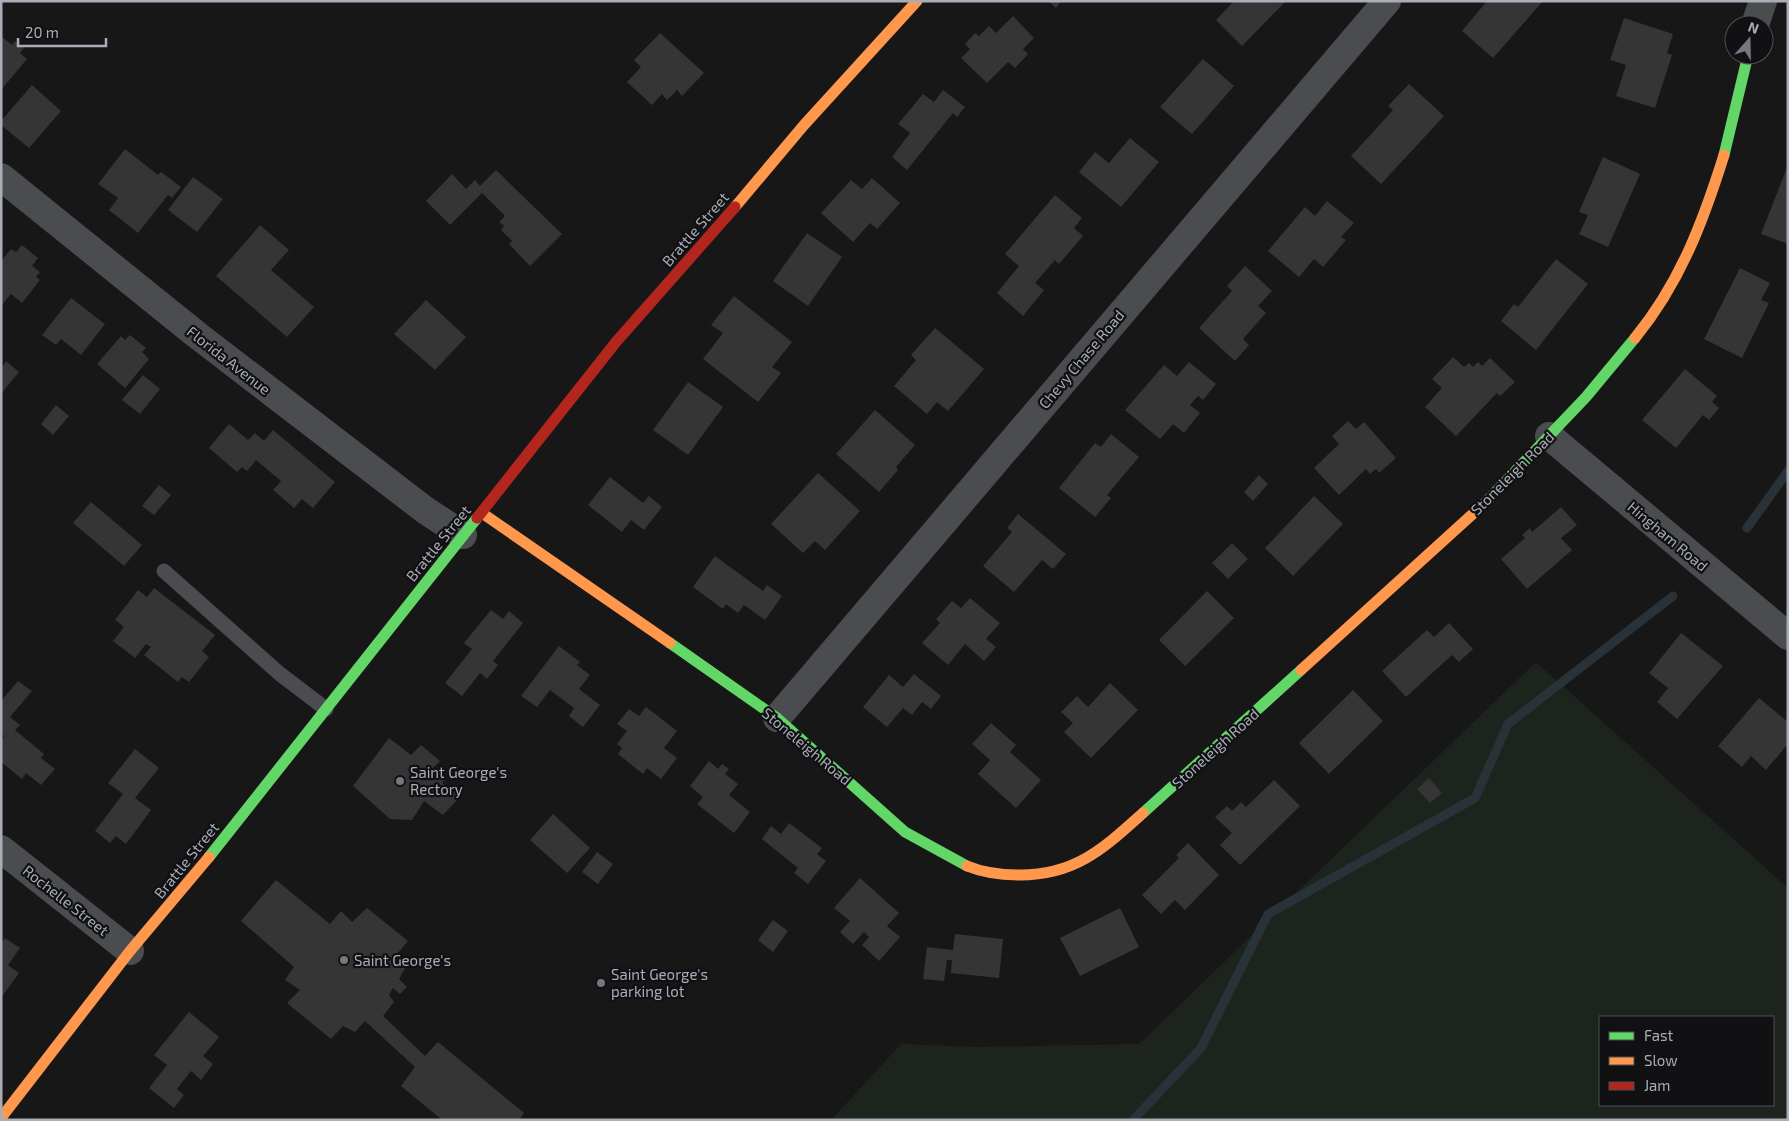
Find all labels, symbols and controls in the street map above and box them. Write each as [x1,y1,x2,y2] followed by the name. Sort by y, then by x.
[18,15,105,47] scale bar
[1724,15,1774,65] north arrow
[1746,18,1761,37] text: N
[25,23,59,41] text: 20 m
[658,188,732,270] street label: Brattle Street
[1034,306,1128,412] street label: Chevy Chase Road
[184,322,274,398] street label: Florida Avenue
[1467,428,1557,518] street label: Stoneleigh Road
[1624,497,1712,575] street label: Hingham Road
[402,501,474,585] street label: Brattle Street
[759,704,855,788] street label: Stoneleigh Road
[1168,704,1262,792] street label: Stoneleigh Road
[410,763,507,798] place label: Saint George's Rectory
[394,775,406,787] marker: Saint George's Rectory
[150,818,222,902] street label: Brattle Street
[20,861,113,939] street label: Rochelle Street
[354,951,451,969] place label: Saint George's
[338,954,350,966] marker: Saint George's
[611,965,708,1000] place label: Saint George's parking lot
[595,977,607,989] marker: Saint George's parking lot
[1599,1016,1774,1106] legend
[1644,1026,1674,1044] text: Fast
[1644,1051,1678,1069] text: Slow
[1644,1076,1670,1094] text: Jam

